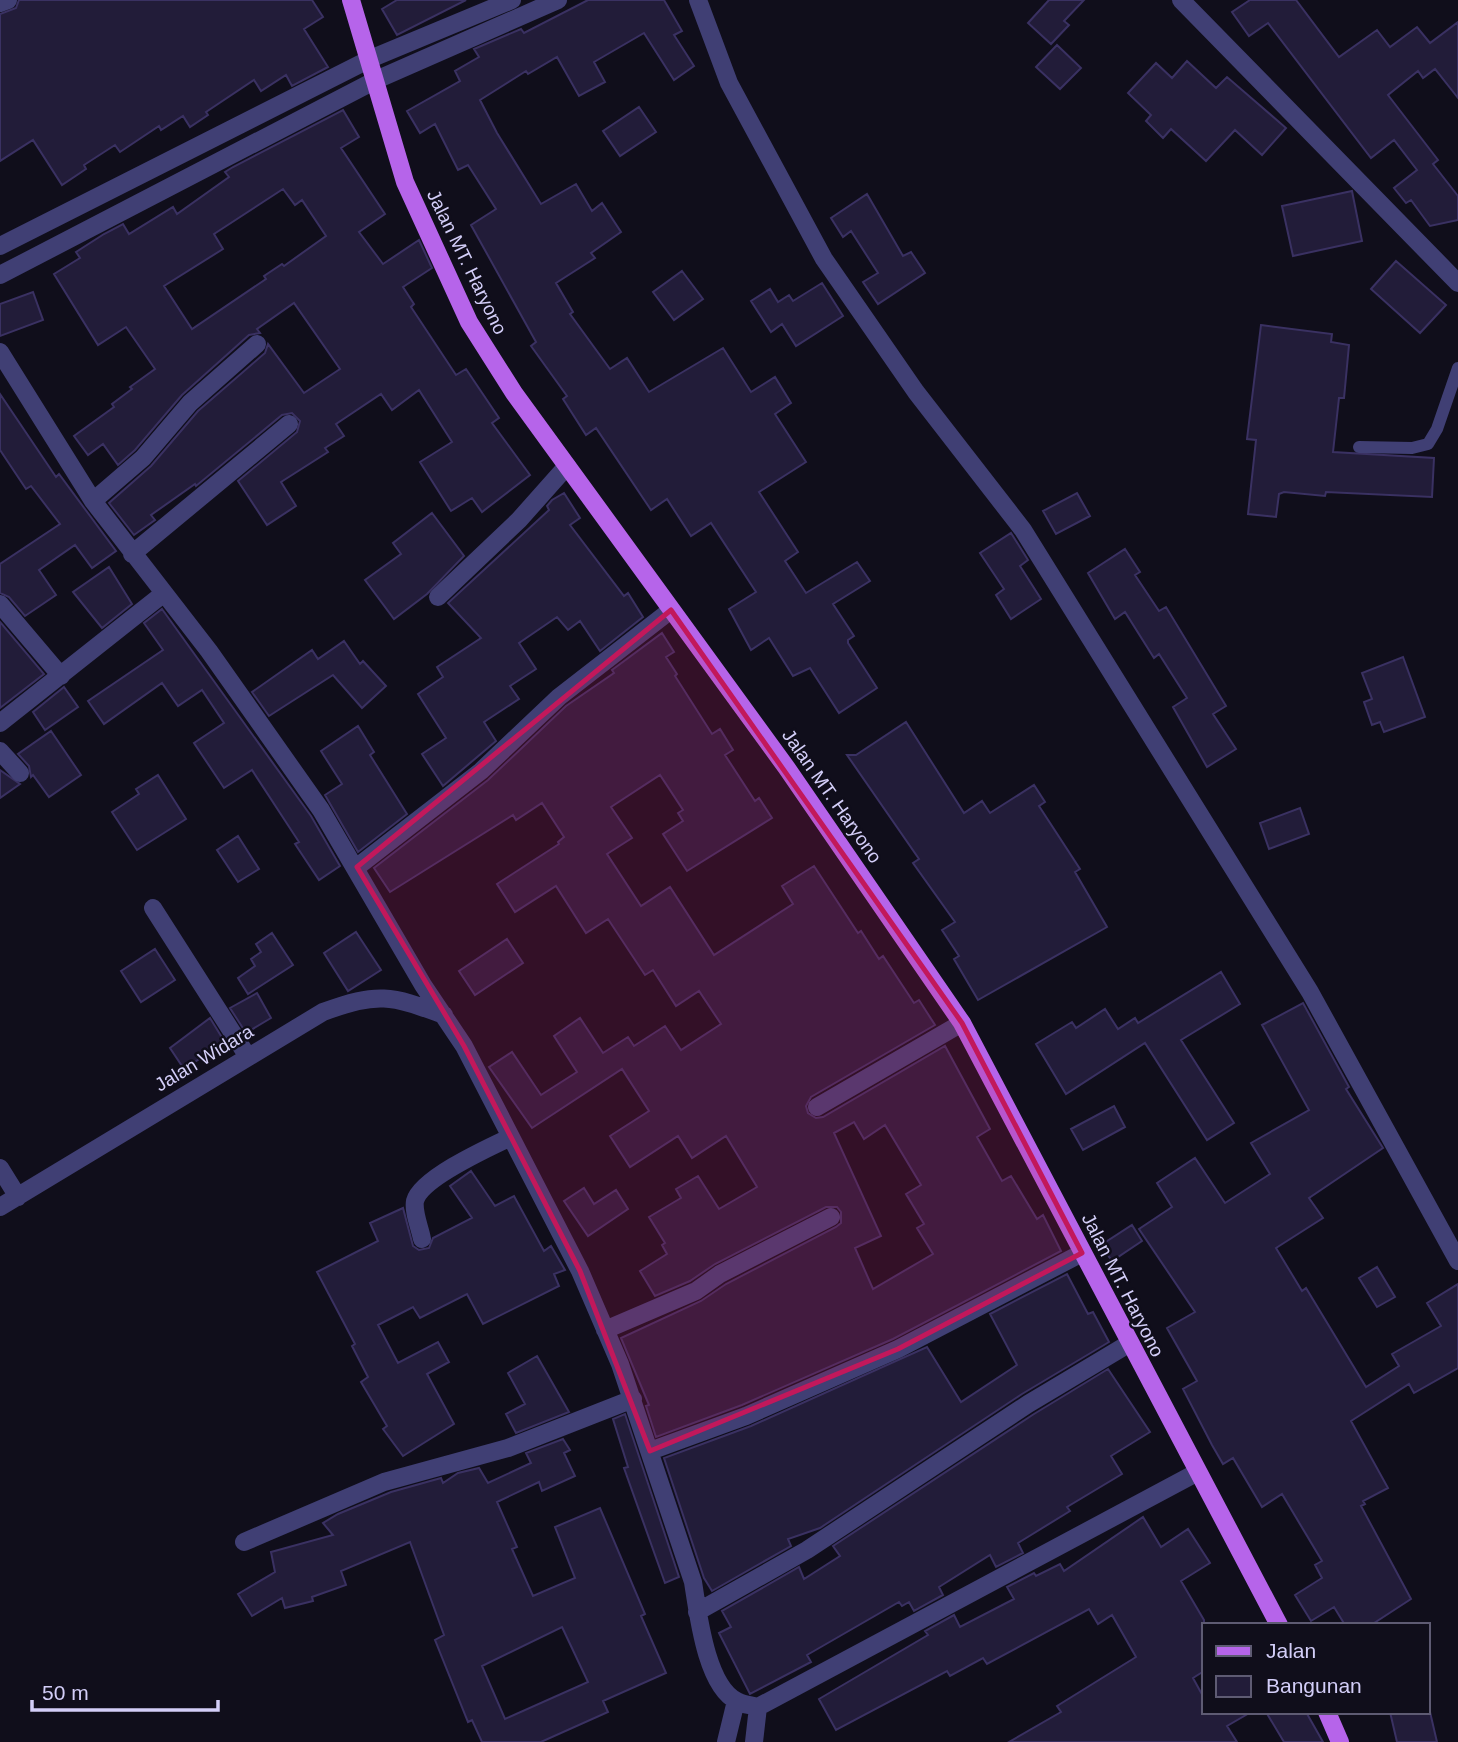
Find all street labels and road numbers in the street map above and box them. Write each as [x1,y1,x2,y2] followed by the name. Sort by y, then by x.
[423,186,511,338] street label: Jalan MT. Haryono
[778,725,886,867] street label: Jalan MT. Haryono
[151,1020,257,1096] street label: Jalan Widara
[1078,1210,1168,1360] street label: Jalan MT. Haryono

